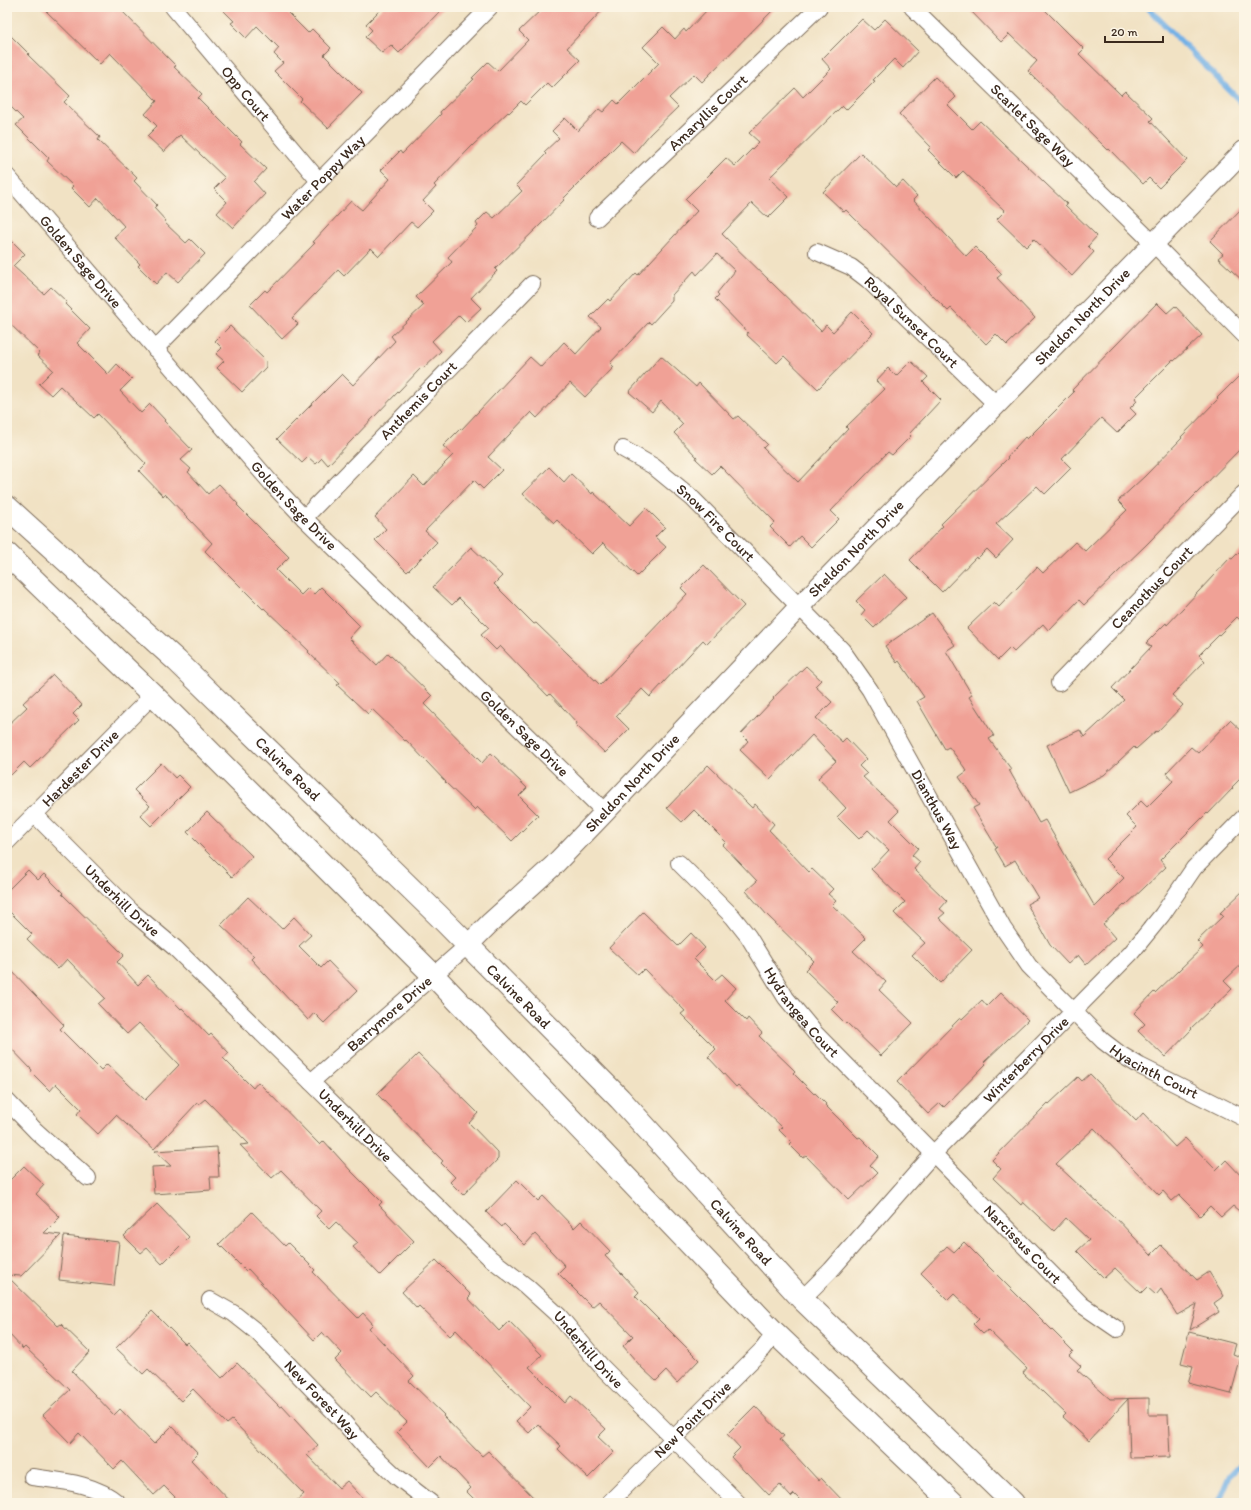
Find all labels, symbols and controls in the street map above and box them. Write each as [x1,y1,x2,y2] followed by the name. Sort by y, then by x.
[1105,18,1163,44] scale bar
[1111,25,1138,39] text: 20 m
[217,62,274,125] street label: Opp Court
[665,71,752,154] street label: Amaryllis Court
[987,80,1079,171] street label: Scarlet Sage Way
[277,131,369,224] street label: Water Poppy Way
[36,211,126,312] street label: Golden Sage Drive
[1031,264,1134,369] street label: Sheldon North Drive
[861,272,963,372] street label: Royal Sunset Court
[376,357,461,444] street label: Anthemis Court
[247,457,341,554] street label: Golden Sage Drive
[673,480,759,566] street label: Snow Fire Court
[805,496,908,601] street label: Sheldon North Drive
[1107,542,1197,633] street label: Ceanothus Court
[476,686,572,781] street label: Golden Sage Drive
[38,726,123,811] street label: Hardester Drive
[581,730,683,836] street label: Sheldon North Drive
[251,733,325,805] street label: Calvine Road
[907,766,966,853] street label: Dianthus Way
[81,861,163,940] street label: Underhill Drive
[483,960,555,1033] street label: Calvine Road
[760,964,843,1061] street label: Hydrangea Court
[343,972,435,1055] street label: Barrymore Drive
[979,1012,1073,1107] street label: Winterberry Drive
[1106,1040,1202,1103] street label: Hyacinth Court
[314,1085,396,1166] street label: Underhill Drive
[706,1195,776,1270] street label: Calvine Road
[980,1201,1066,1288] street label: Narcissus Court
[550,1307,627,1392] street label: Underhill Drive
[280,1357,363,1443] street label: New Forest Way
[650,1377,735,1462] street label: New Point Drive

